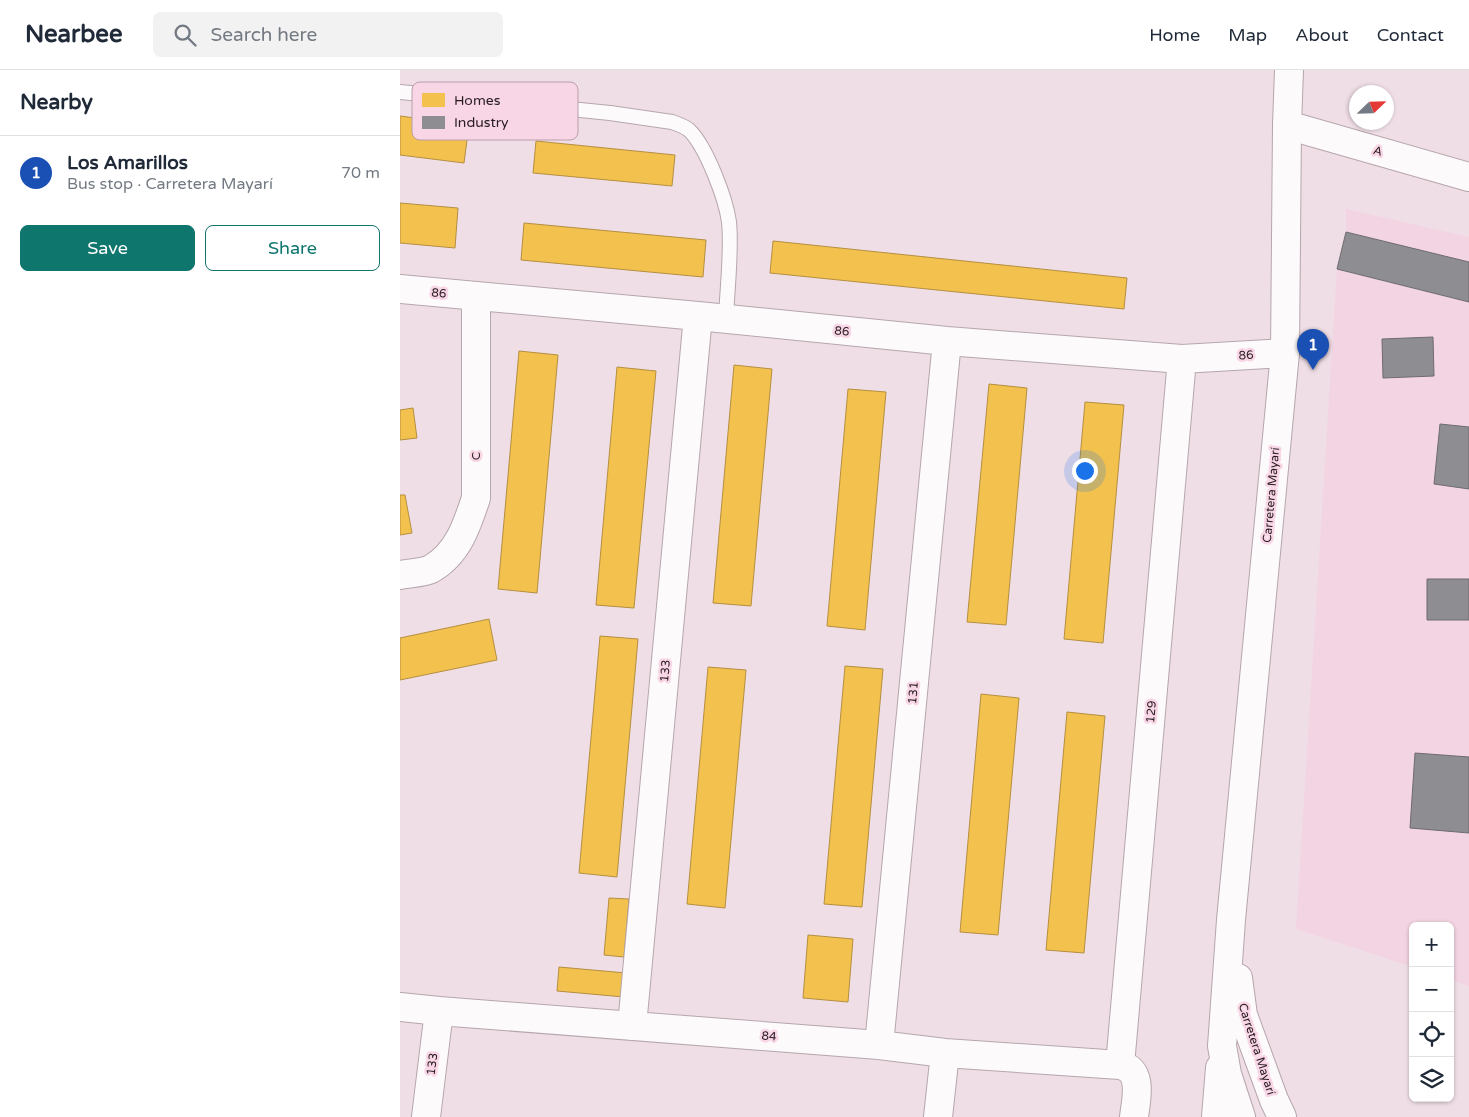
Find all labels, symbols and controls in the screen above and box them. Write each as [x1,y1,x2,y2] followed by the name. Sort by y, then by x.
[153,12,503,57] search box
[25,20,123,49] text: Nearbee
[171,21,199,49] icon: search
[211,24,317,46] text: Search here
[1149,24,1200,46] text: Home
[1228,24,1267,46] text: Map
[1295,24,1349,46] text: About
[1377,24,1444,46] text: Contact
[412,82,578,140] legend
[1349,85,1394,130] north arrow
[20,90,93,115] text: Nearby
[454,92,501,109] text: Homes
[454,114,509,131] text: Industry
[1372,143,1384,159] street label: A
[67,152,188,174] text: Los Amarillos
[31,163,41,183] text: 1
[341,163,380,183] text: 70 m
[67,174,273,194] text: Bus stop · Carretera Mayarí
[20,225,195,271] button: Save
[205,225,380,271] button: Share
[431,285,447,301] street label: 86
[834,323,850,339] street label: 86
[1297,329,1329,370] pin: 1
[1238,348,1254,362] street label: 86
[1260,447,1282,543] street label: Carretera Mayarí
[469,452,483,460] street label: C
[1072,458,1098,484] your location
[657,659,673,683] street label: 133
[905,681,921,705] street label: 131
[1143,700,1159,724] street label: 129
[1409,922,1454,1102] map controls
[1409,922,1454,967] button: +
[1409,967,1454,1012] button: −
[1236,1001,1278,1097] street label: Carretera Mayarí
[1409,1012,1454,1057] button: locate
[761,1028,777,1044] street label: 84
[424,1052,440,1076] street label: 133
[1409,1057,1454,1102] button: layers

